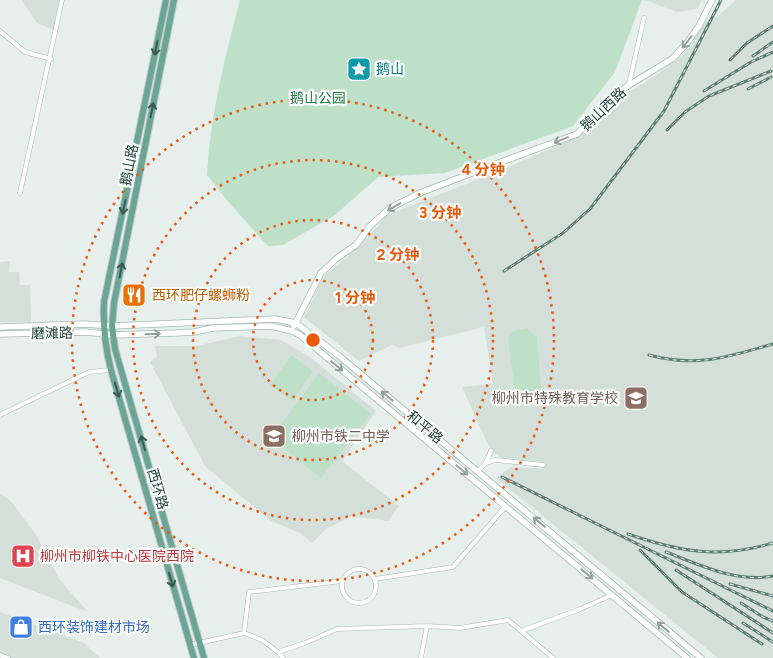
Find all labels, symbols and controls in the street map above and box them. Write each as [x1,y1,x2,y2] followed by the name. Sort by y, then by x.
[682,35,693,48] one-way arrow
[151,39,161,55] one-way arrow
[346,56,372,82] place icon: 鹅山
[376,61,404,78] place label: 鹅山
[577,84,630,135] street label: 鹅山西路
[290,90,346,107] park label: 鹅山公园
[148,103,158,119] one-way arrow
[554,136,569,145] one-way arrow
[117,143,142,187] street label: 鹅山路
[461,161,505,179] text: 4 分钟
[119,199,128,215] one-way arrow
[387,202,401,212] one-way arrow
[419,204,461,222] text: 3 分钟
[377,246,419,264] text: 2 分钟
[117,262,126,278] one-way arrow
[121,282,147,308] restaurant icon: 西环肥仔螺蛳粉
[152,287,250,304] place label: 西环肥仔螺蛳粉
[335,289,375,307] text: 1 分钟
[31,325,73,342] street label: 磨滩路
[145,329,161,338] one-way arrow
[304,331,322,349] centre of rings
[330,360,343,371] one-way arrow
[112,382,122,398] one-way arrow
[623,385,649,411] school or university icon: 柳州市特殊教育学校
[381,390,394,401] one-way arrow
[492,390,618,407] place label: 柳州市特殊教育学校
[403,407,446,447] street label: 和平路
[261,423,287,449] school or university icon: 柳州市铁二中学
[292,428,390,445] place label: 柳州市铁二中学
[137,435,147,451] one-way arrow
[455,465,468,476] one-way arrow
[144,467,171,512] street label: 西环路
[532,517,545,528] one-way arrow
[10,543,36,569] hospital icon: 柳州市柳铁中心医院西院
[40,548,194,565] place label: 柳州市柳铁中心医院西院
[580,568,593,580] one-way arrow
[167,572,177,588] one-way arrow
[8,614,34,640] shop icon: 西环装饰建材市场
[38,619,150,636] place label: 西环装饰建材市场
[657,621,670,632] one-way arrow

